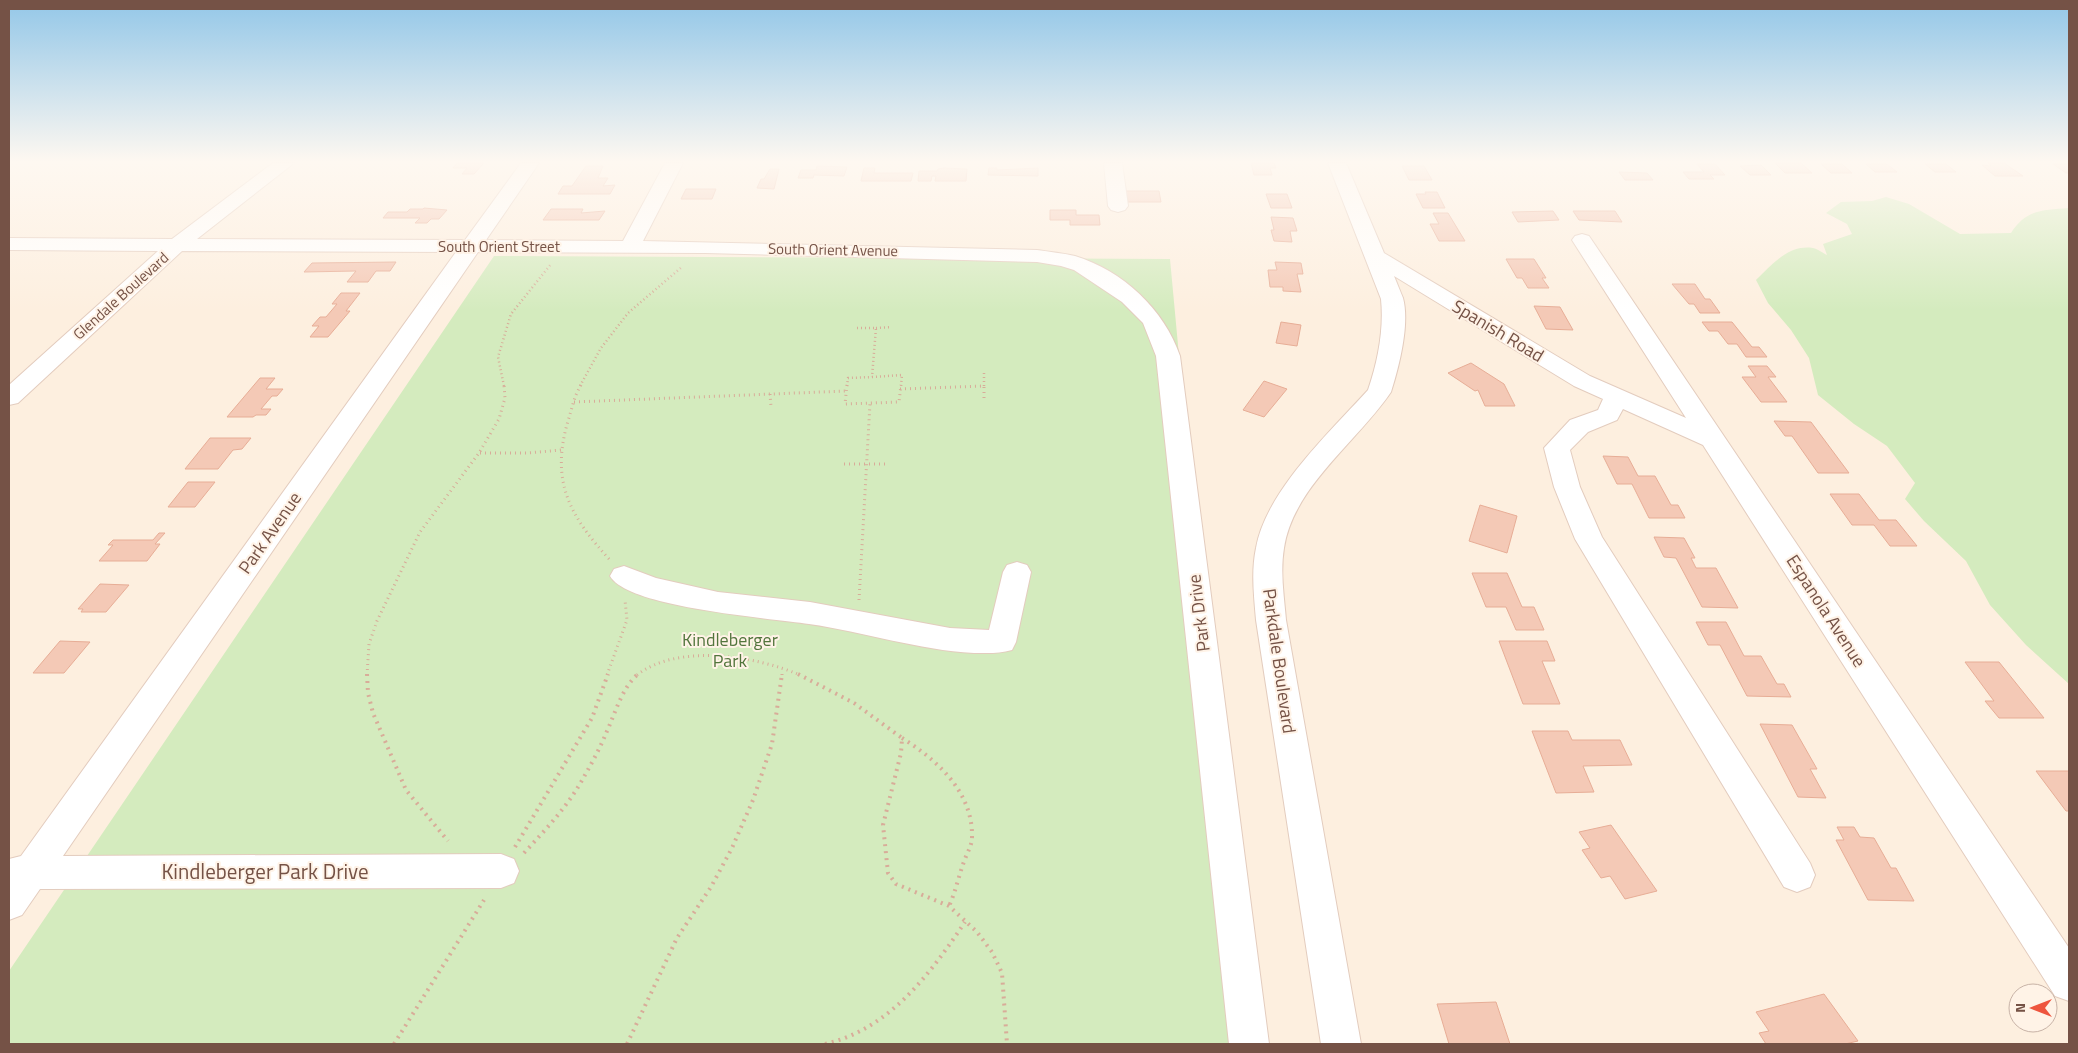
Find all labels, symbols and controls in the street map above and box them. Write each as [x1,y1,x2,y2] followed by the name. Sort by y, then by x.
[438,235,561,258] street label: South Orient Street
[768,237,898,262] street label: South Orient Avenue
[68,246,174,345] street label: Glendale Boulevard
[1447,293,1549,369] street label: Spanish Road
[231,486,308,579] street label: Park Avenue
[1780,549,1873,672] street label: Espanola Avenue
[1180,573,1217,653] street label: Park Drive
[1256,587,1303,735] street label: Parkdale Boulevard
[682,626,778,674] park label: Kindleberger Park
[161,855,369,887] street label: Kindleberger Park Drive
[2008,983,2058,1033] north arrow
[2009,1003,2030,1013] text: N

